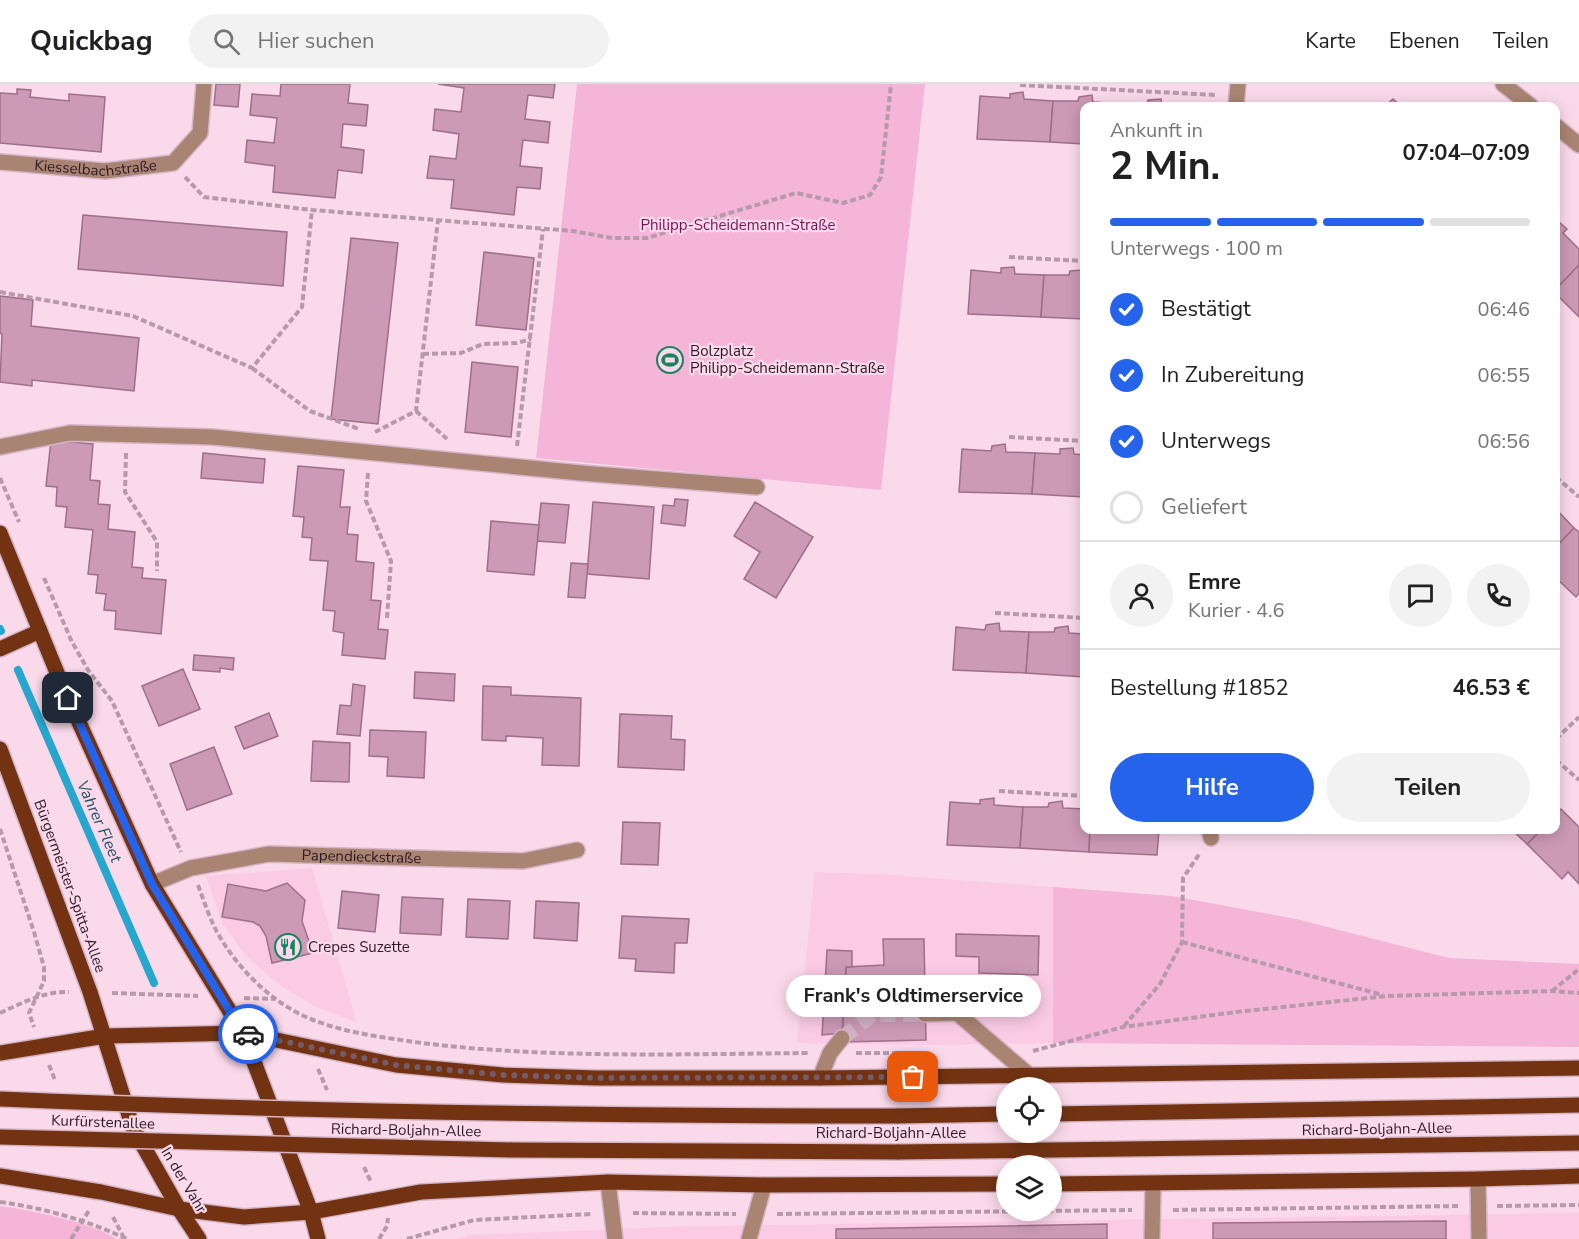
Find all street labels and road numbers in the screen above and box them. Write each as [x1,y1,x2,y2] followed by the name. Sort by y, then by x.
[34,155,158,181] street label: Kiesselbachstraße
[29,797,111,975] street label: Bürgermeister-Spitta-Allee
[301,845,422,868] street label: Papendieckstraße
[51,1110,155,1134] street label: Kurfürstenallee
[1302,1118,1452,1140] street label: Richard-Boljahn-Allee
[331,1119,481,1141] street label: Richard-Boljahn-Allee
[816,1123,966,1143] street label: Richard-Boljahn-Allee
[157,1143,212,1217] street label: In der Vahr

